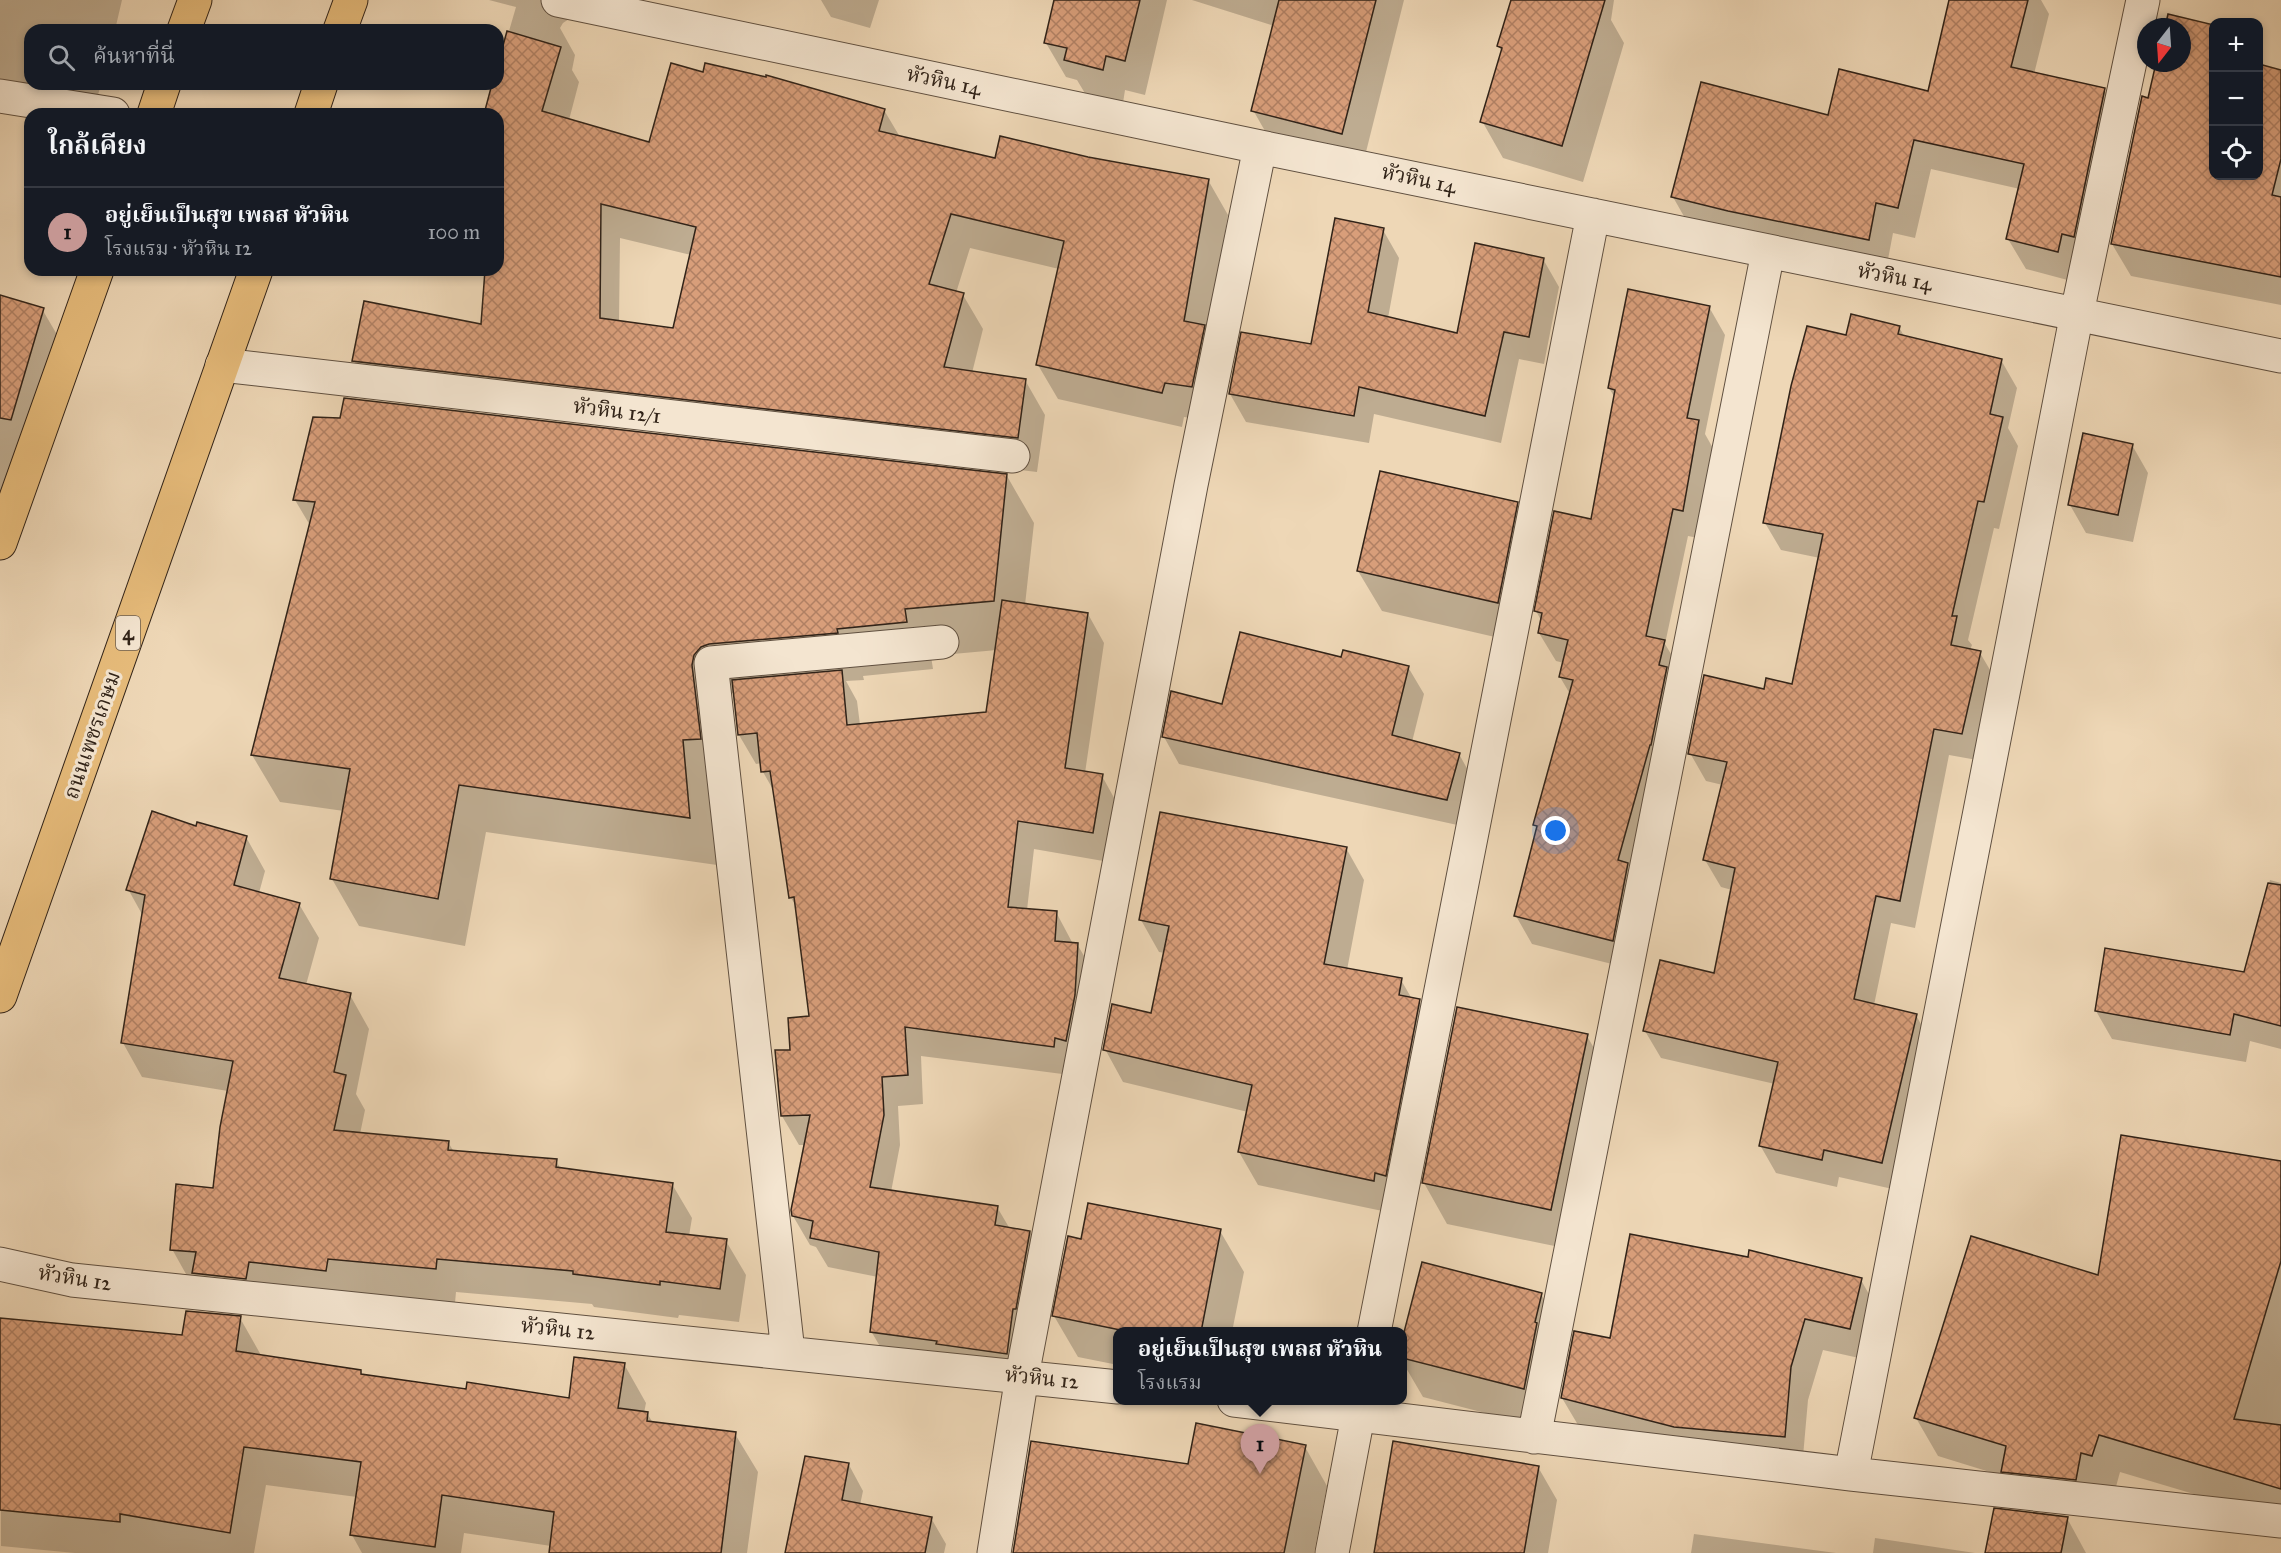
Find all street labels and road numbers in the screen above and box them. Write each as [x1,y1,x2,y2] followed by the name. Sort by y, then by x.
[904,60,985,102] street label: หัวหิน 14
[1379,158,1460,200] street label: หัวหิน 14
[1855,257,1936,297] street label: หัวหิน 14
[572,393,662,429] street label: หัวหิน 12/1
[116,616,140,650] road number: 4
[58,668,126,802] street label: ถนนเพชรเกษม
[36,1259,114,1297] street label: หัวหิน 12
[520,1312,597,1346] street label: หัวหิน 12
[1004,1361,1081,1395] street label: หัวหิน 12

